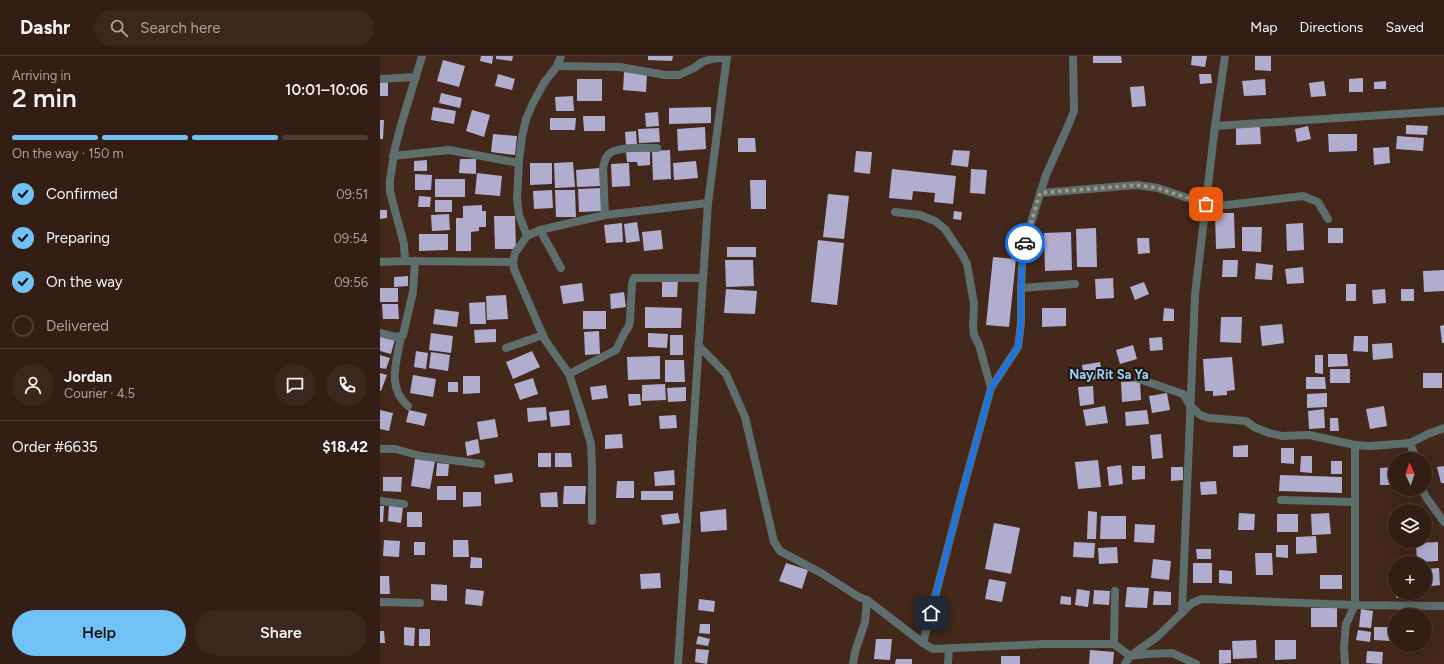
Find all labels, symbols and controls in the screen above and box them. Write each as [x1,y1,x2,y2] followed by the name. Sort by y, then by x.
[94,10,374,46] search box
[20,16,70,39] text: Dashr
[108,17,130,39] icon: search
[140,19,220,37] text: Search here
[1250,19,1278,36] text: Map
[1300,19,1363,36] text: Directions
[1385,19,1424,36] text: Saved
[12,68,71,83] text: Arriving in
[285,81,368,99] text: 10:01–10:06
[12,82,77,114] text: 2 min
[12,146,124,161] text: On the way · 150 m
[12,183,34,205] icon: check
[46,185,118,203] text: Confirmed
[336,187,368,202] text: 09:51
[1189,187,1223,221] pin
[1195,193,1217,215] icon: bag
[1005,223,1045,263] courier
[12,227,34,249] icon: check
[46,229,110,247] text: Preparing
[333,231,368,246] text: 09:54
[1014,232,1036,254] icon: car
[12,271,34,293] icon: check
[46,273,123,291] text: On the way
[334,275,368,290] text: 09:56
[46,317,109,335] text: Delivered
[12,364,54,406] button: person
[274,364,316,406] button: chat
[326,364,368,406] button: phone
[1069,367,1149,382] district label: Nay Rit Sa Ya
[64,368,112,386] text: Jordan
[64,386,135,401] text: Courier · 4.5
[12,438,98,456] text: Order #6635
[322,438,368,456] text: $18.42
[1388,452,1432,496] north arrow
[1388,452,1432,652] map controls
[1388,504,1432,548] button: layers
[1388,556,1432,600] button: +
[914,596,948,630] pin
[920,602,942,624] icon: home
[1388,608,1432,652] button: −
[12,610,186,656] button: Help
[194,610,368,656] button: Share

